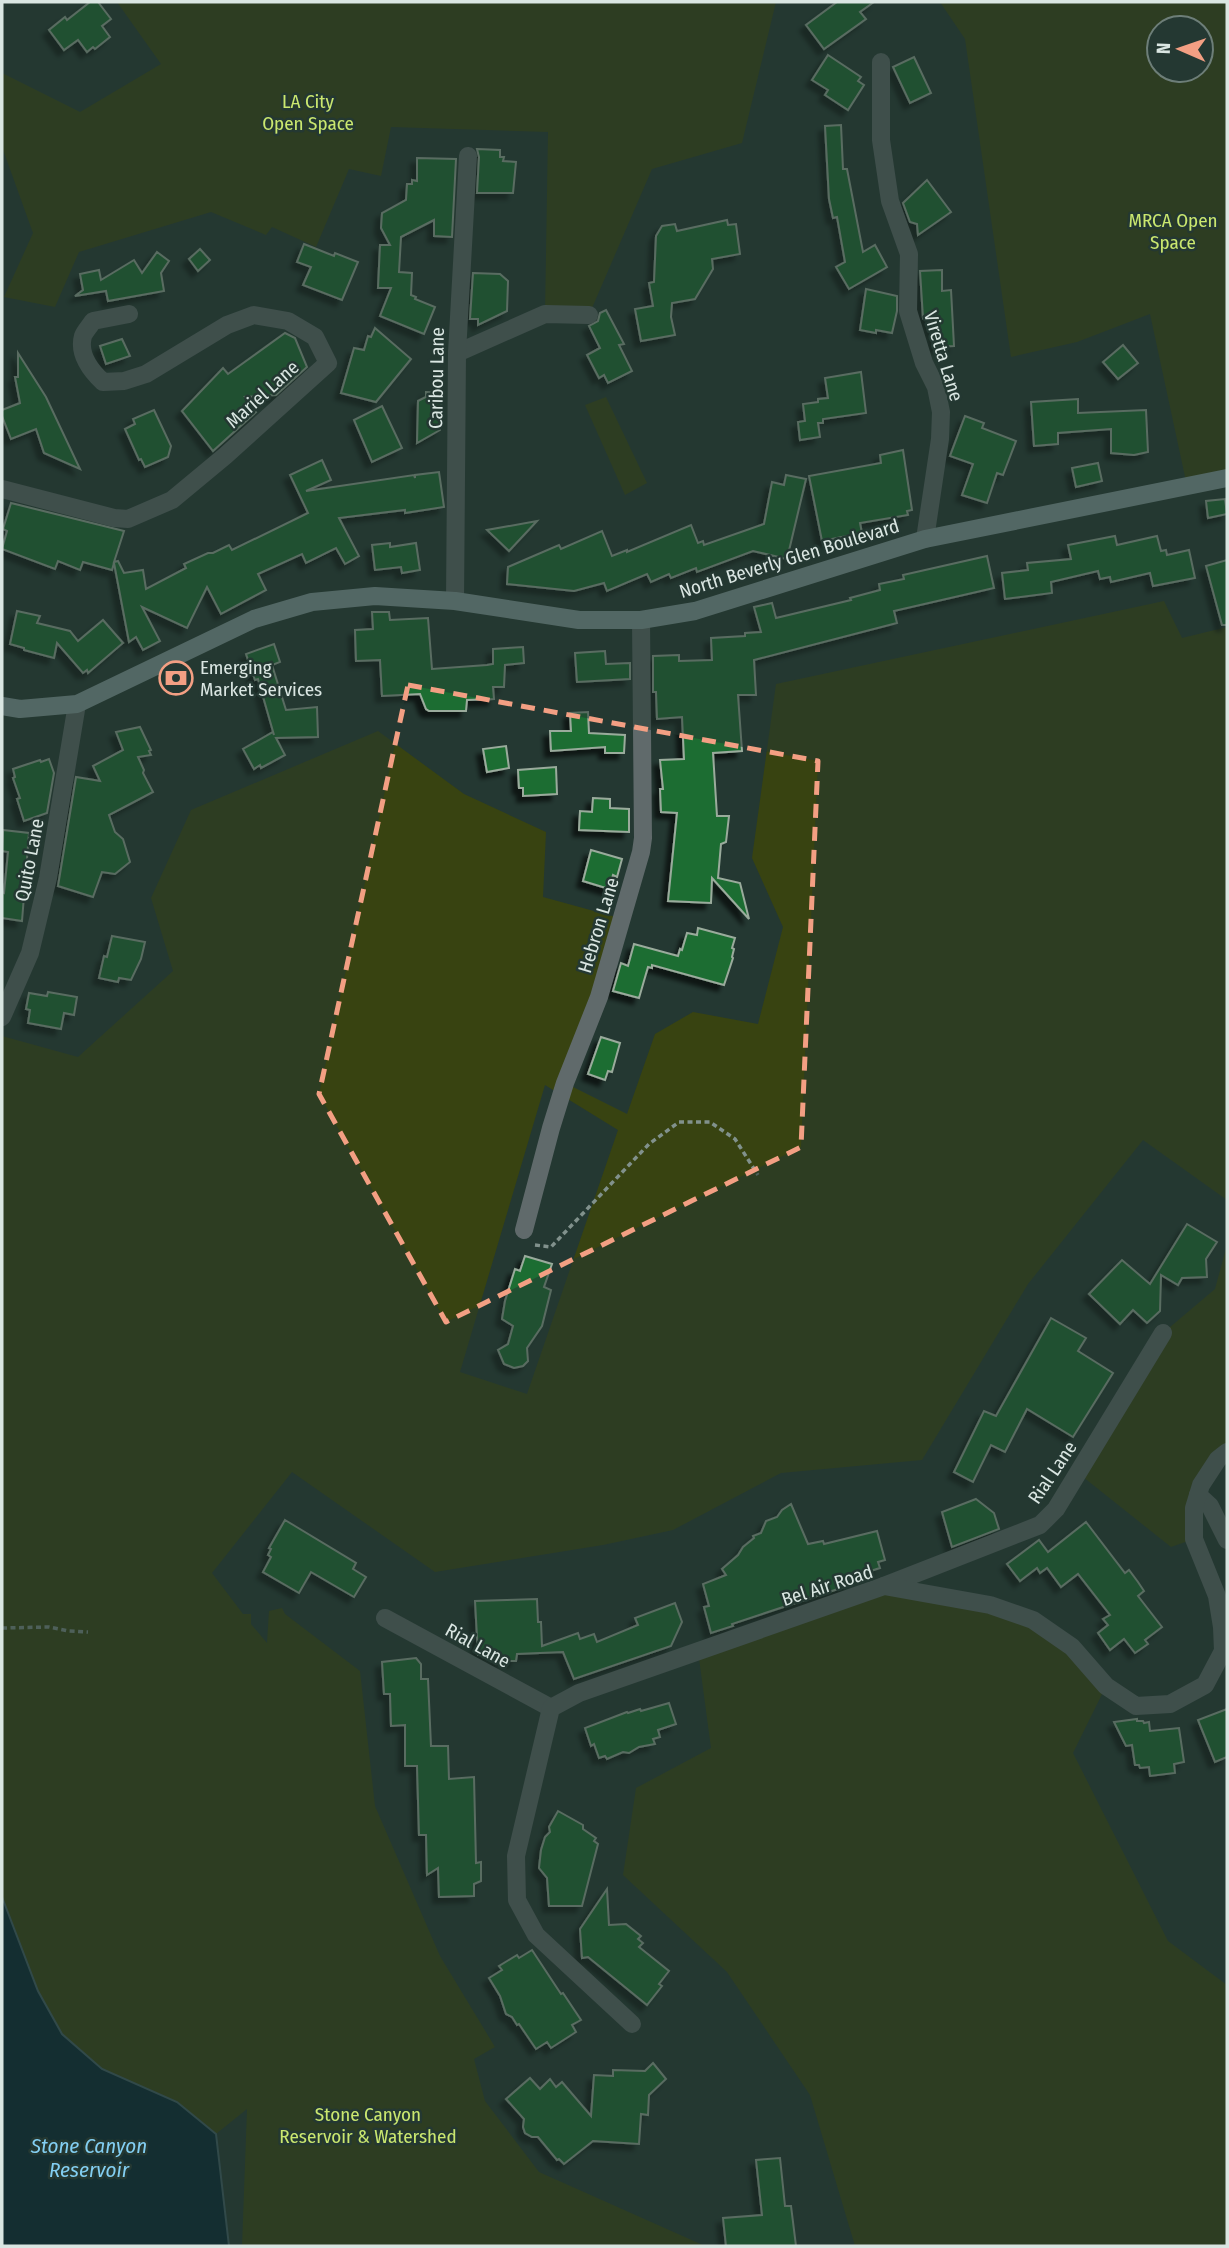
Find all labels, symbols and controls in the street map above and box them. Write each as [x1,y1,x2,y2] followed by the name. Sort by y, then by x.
[1145,14,1215,84] north arrow
[1152,42,1175,55] text: N
[262,90,354,135] park label: LA City Open Space
[1128,209,1218,254] park label: MRCA Open Space
[919,308,968,404] street label: Viretta Lane
[424,327,449,429] street label: Caribou Lane
[221,356,304,433] street label: Mariel Lane
[676,514,902,603] street label: North Beverly Glen Boulevard
[200,656,322,701] place label: Emerging Market Services
[157,659,195,697] bank icon: Emerging Market Services
[10,817,49,904] street label: Quito Lane
[573,875,624,976] street label: Hebron Lane
[1023,1437,1082,1508] street label: Rial Lane
[779,1560,876,1611] street label: Bel Air Road
[441,1618,514,1673] street label: Rial Lane
[279,2103,457,2148] park label: Stone Canyon Reservoir & Watershed
[30,2133,147,2183] water label: Stone Canyon Reservoir

